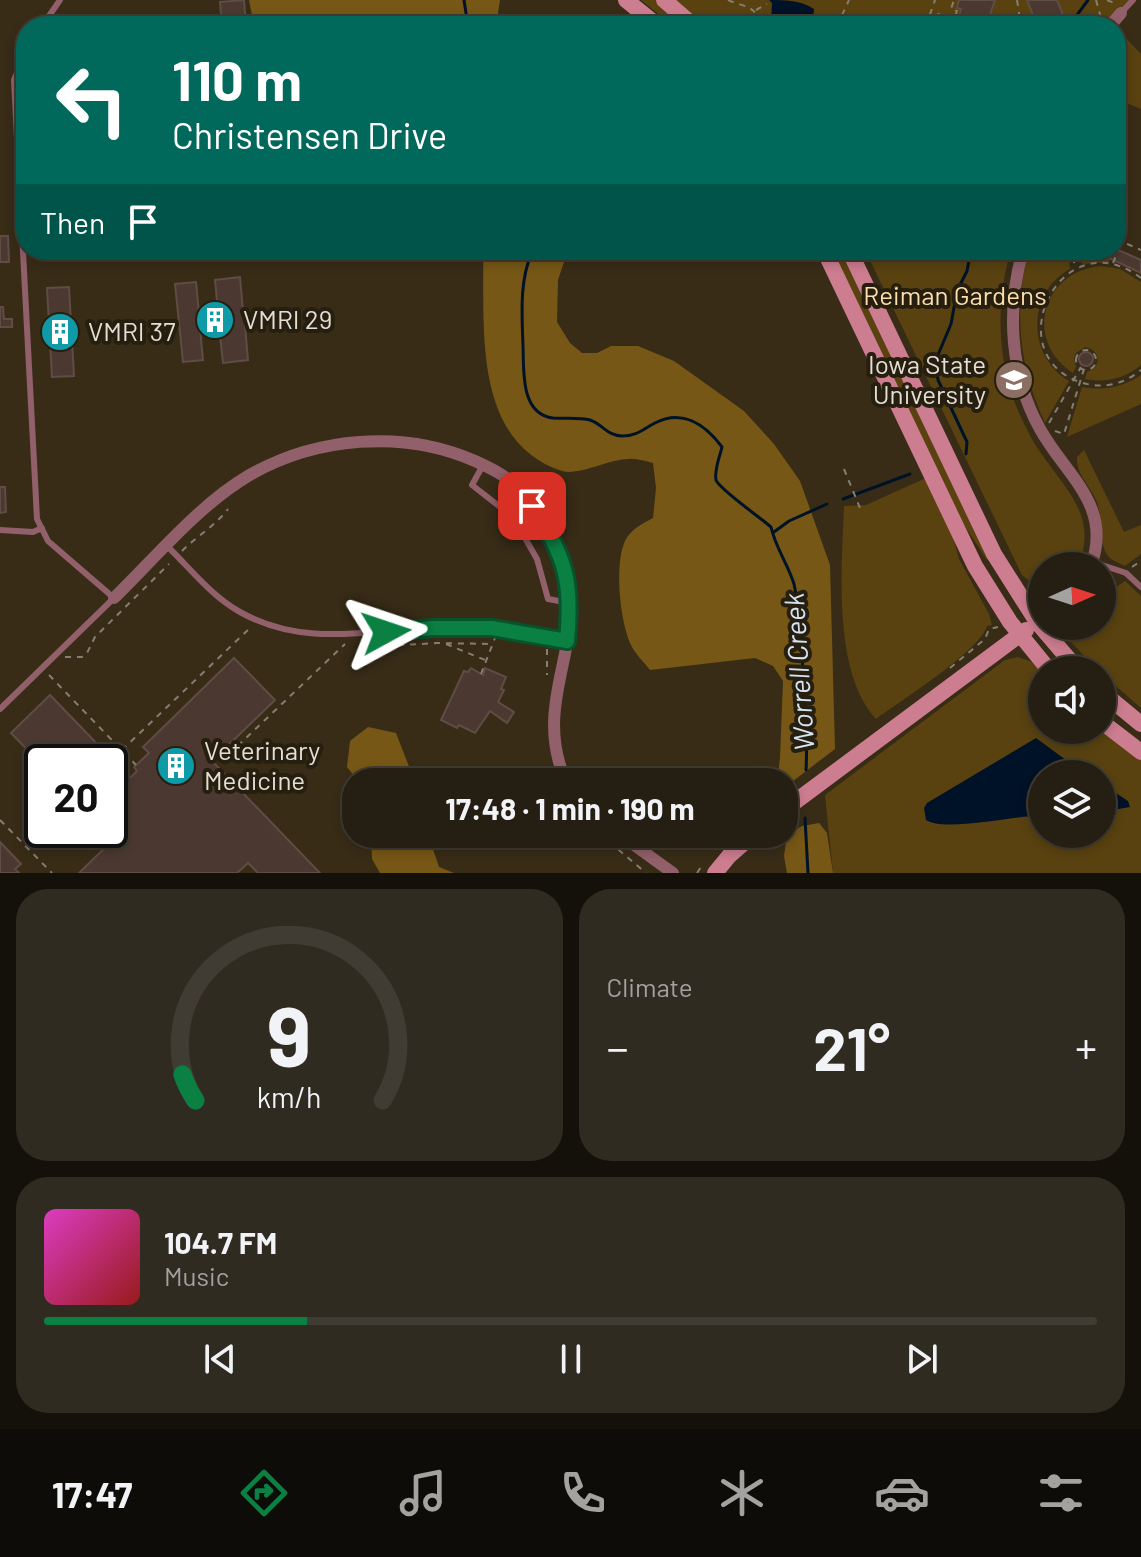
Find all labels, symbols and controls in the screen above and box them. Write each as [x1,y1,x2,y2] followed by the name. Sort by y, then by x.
[172,45,302,112] text: 110 m
[40,48,144,152] icon: left
[172,113,447,156] text: Christensen Drive
[121,200,165,244] icon: arrive
[40,204,105,240] text: Then
[863,279,1047,310] park label: Reiman Gardens
[194,299,236,341] building icon: VMRI 29
[243,303,332,334] place label: VMRI 29
[39,311,81,353] building icon: VMRI 37
[88,315,175,346] place label: VMRI 37
[868,348,986,409] place label: Iowa State University
[993,359,1035,401] school or university icon: Iowa State University
[498,472,566,540] pin
[510,484,554,528] icon: arrive
[1028,552,1116,640] north arrow
[1028,552,1116,848] map controls
[344,590,428,674] position arrow
[776,592,820,752] water label: Worrell Creek
[1028,656,1116,744] button: sound
[204,734,320,795] place label: Veterinary Medicine
[24,744,128,848] speed limit sign: 20
[155,745,197,787] building icon: Veterinary Medicine
[1028,760,1116,848] button: layers
[445,790,695,826] text: 17:48 · 1 min · 190 m
[607,971,693,1002] text: Climate
[267,984,311,1084] text: 9
[813,1011,890,1083] text: 21°
[607,1020,629,1073] text: −
[1075,1020,1097,1073] text: +
[257,1079,322,1114] text: km/h
[164,1224,277,1260] text: 104.7 FM
[164,1260,229,1291] text: Music
[198,1337,242,1381] icon: previous
[549,1337,593,1381] icon: pause
[900,1337,944,1381] icon: next
[236,1465,292,1521] icon: directions
[395,1465,451,1521] icon: music
[555,1465,611,1521] icon: phone
[714,1465,770,1521] icon: climate
[874,1465,930,1521] icon: car
[1033,1465,1089,1521] icon: filters
[52,1472,132,1515] text: 17:47

